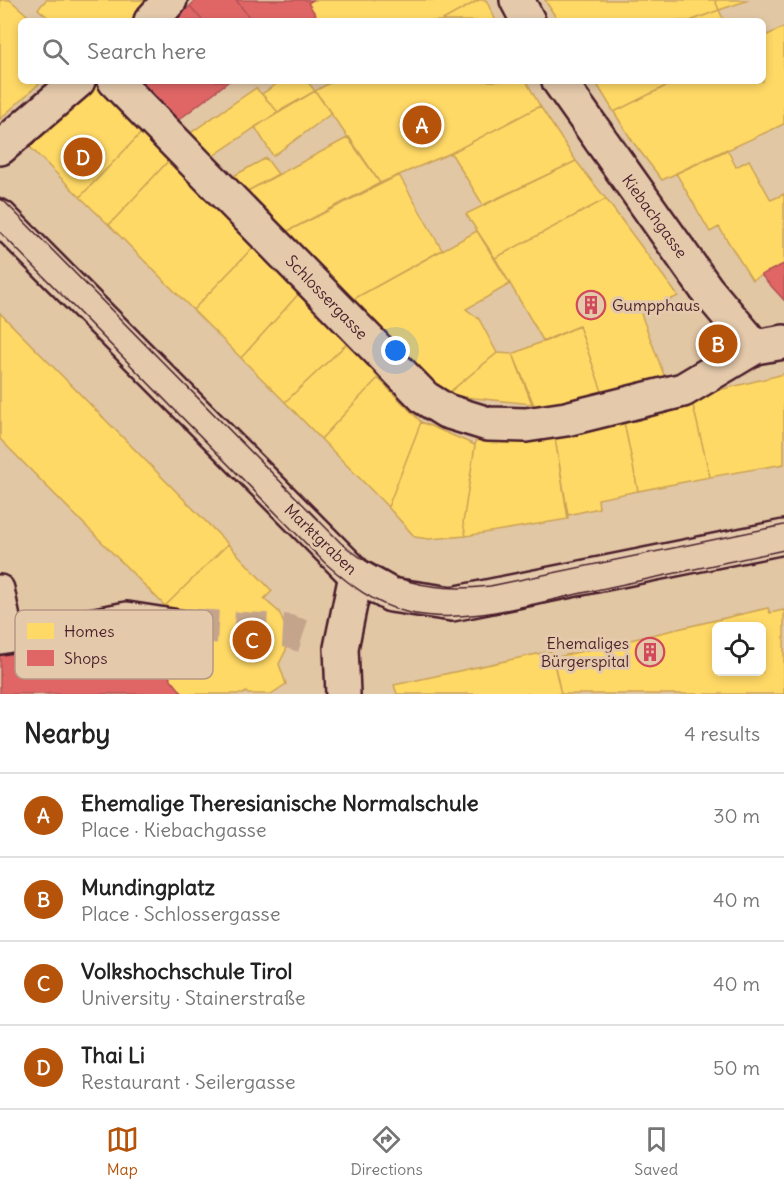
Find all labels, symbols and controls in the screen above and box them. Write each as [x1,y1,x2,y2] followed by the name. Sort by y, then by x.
[18,18,766,84] search box
[39,35,72,68] icon: search
[87,37,206,65] text: Search here
[402,102,442,148] pin: A
[64,134,103,180] pin: D
[618,170,692,262] street label: Kiebachgasse
[282,251,372,343] street label: Schlossergasse
[575,289,607,321] building icon: Gumpphaus
[612,295,700,315] place label: Gumpphaus
[698,322,738,366] pin: B
[381,336,410,365] your location
[281,499,361,579] street label: Marktgraben
[15,610,213,679] legend
[232,618,272,662] pin: C
[64,621,114,641] text: Homes
[712,622,766,676] map controls
[712,622,766,676] button: locate
[541,633,629,671] place label: Ehemaliges Bürgerspital
[634,636,666,668] building icon: Ehemaliges Bürgerspital
[64,648,108,668] text: Shops
[24,717,110,750] text: Nearby
[684,721,760,746] text: 4 results
[81,789,479,817] text: Ehemalige Theresianische Normalschule
[37,803,50,828] text: A
[713,803,760,828] text: 30 m
[81,817,267,842] text: Place · Kiebachgasse
[81,873,215,901] text: Mundingplatz
[37,887,50,912] text: B
[713,887,760,912] text: 40 m
[81,901,280,926] text: Place · Schlossergasse
[81,957,293,985] text: Volkshochschule Tirol
[37,971,50,996] text: C
[713,971,760,996] text: 40 m
[81,985,306,1010] text: University · Stainerstraße
[81,1041,145,1069] text: Thai Li
[36,1055,51,1080] text: D
[713,1055,760,1080] text: 50 m
[81,1069,296,1094] text: Restaurant · Seilergasse
[106,1123,139,1179] tab: Map
[350,1123,423,1179] tab: Directions
[634,1123,678,1179] tab: Saved

